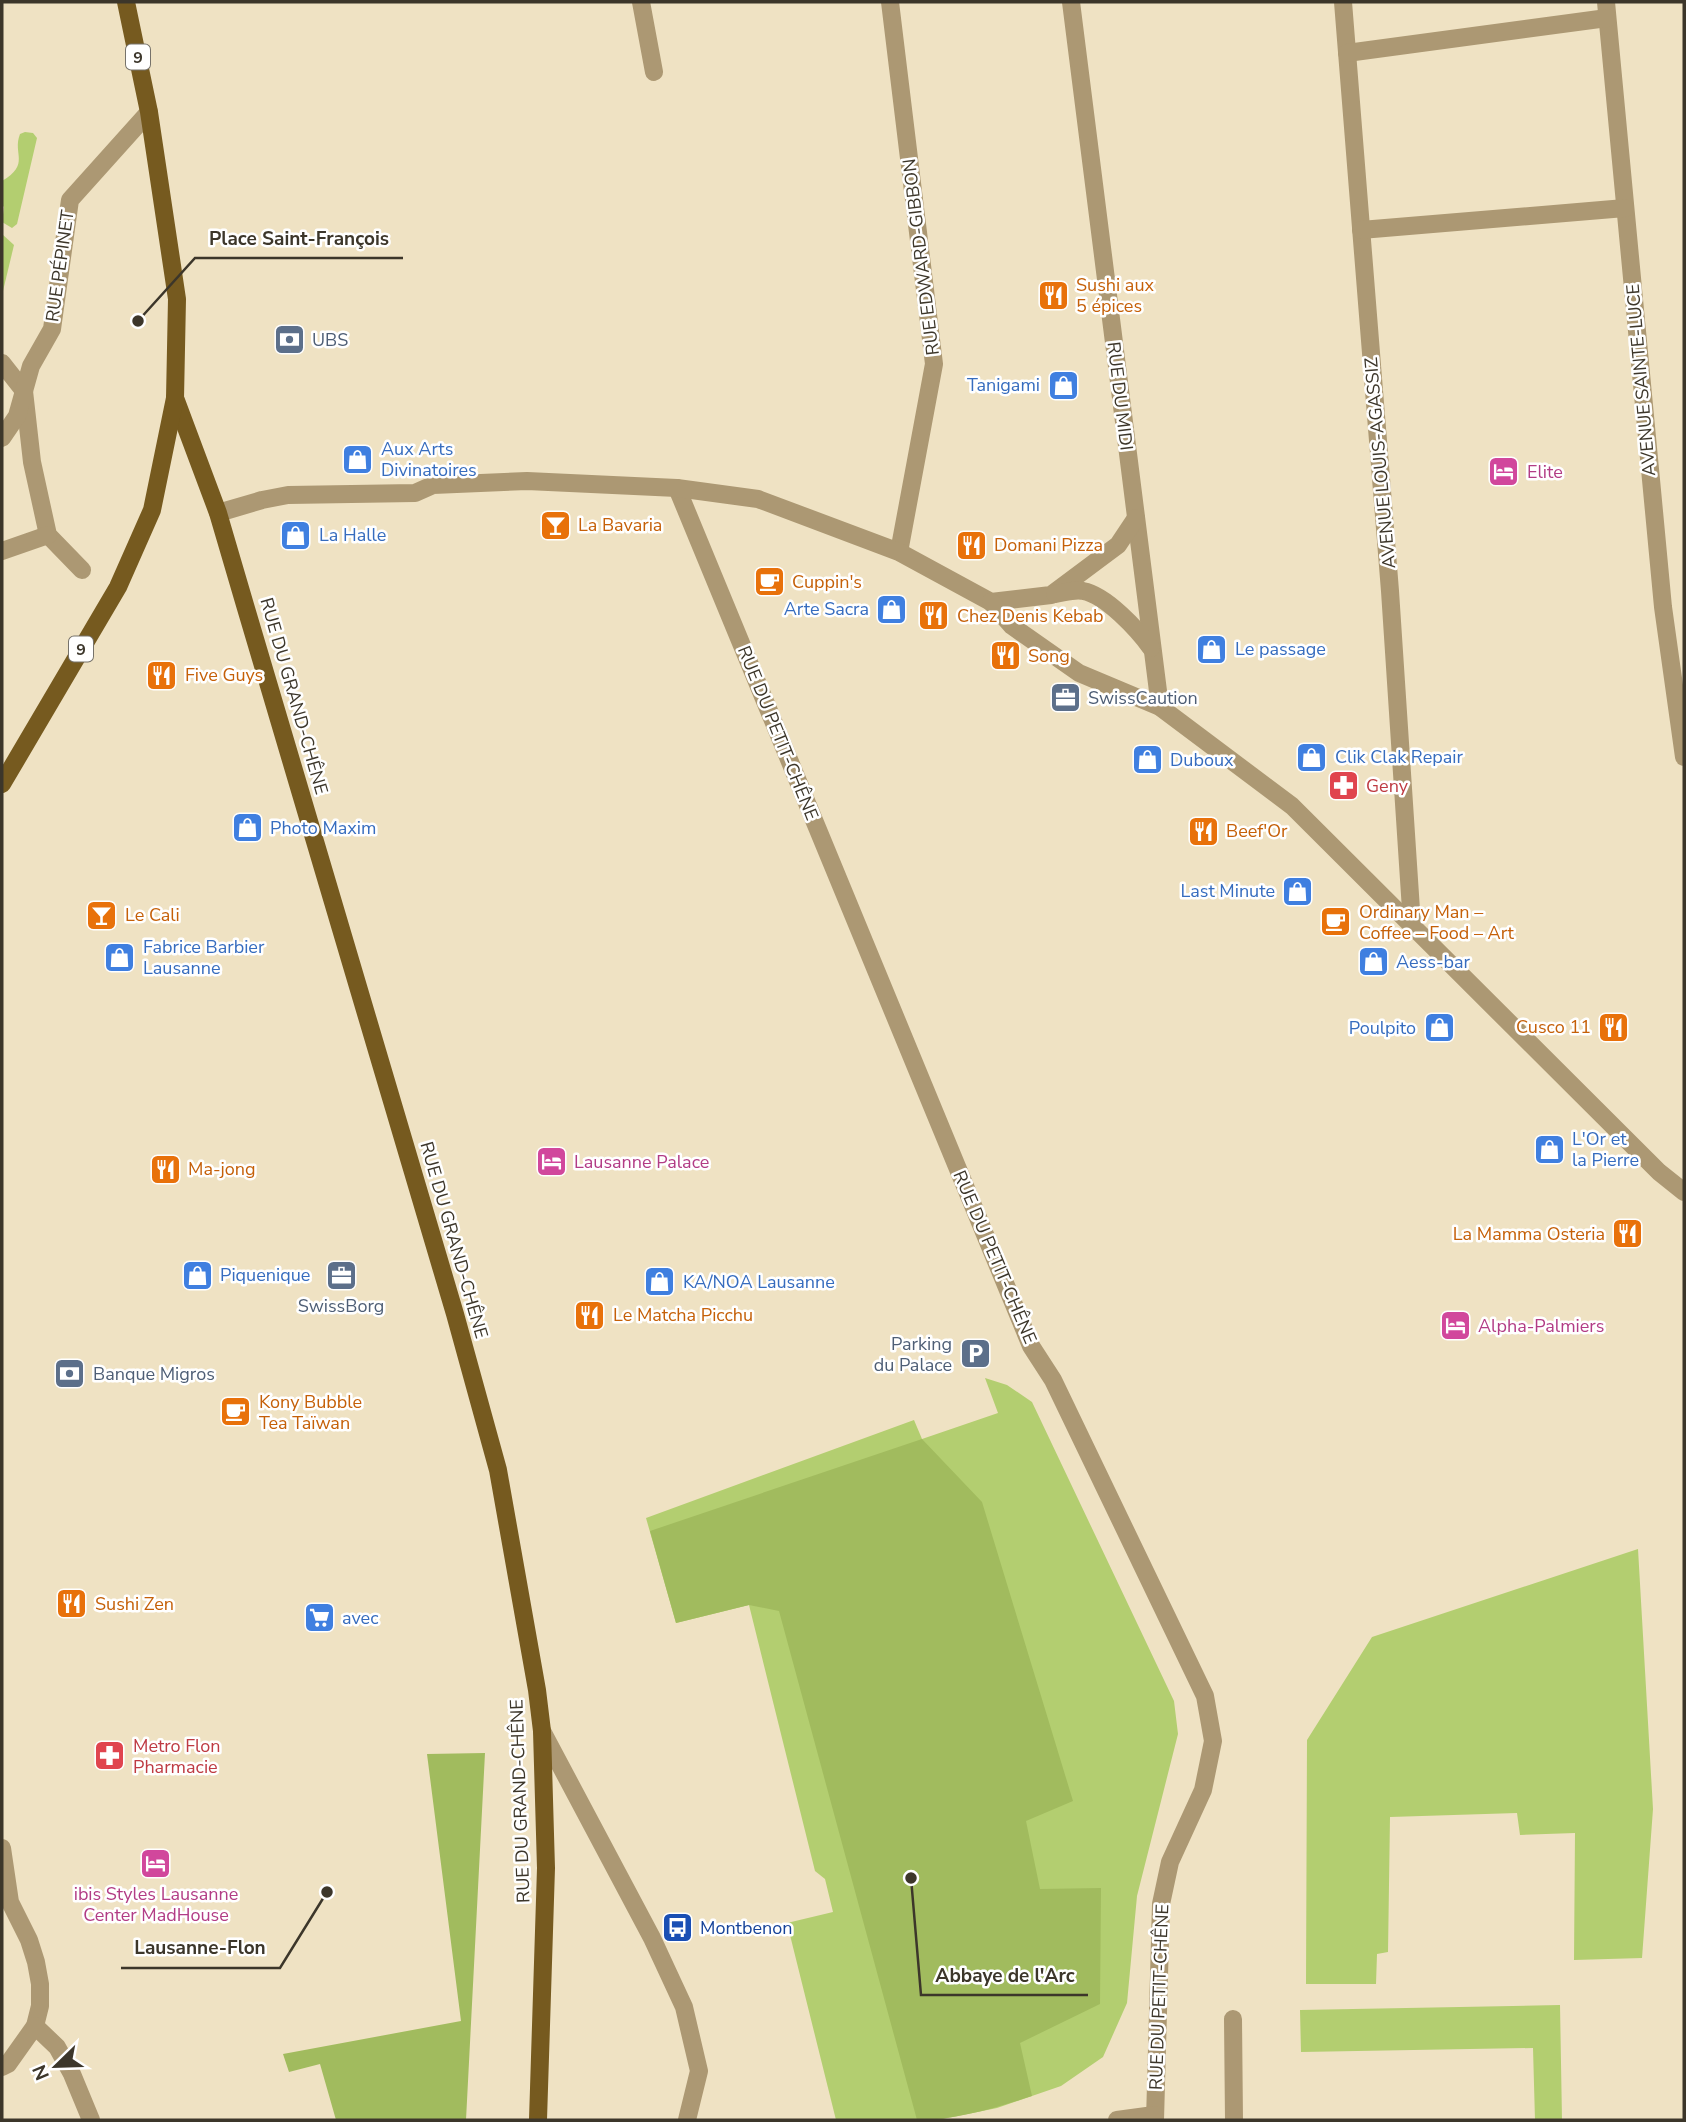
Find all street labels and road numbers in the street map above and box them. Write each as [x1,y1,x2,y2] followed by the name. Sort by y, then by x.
[126,44,150,69] road number: 9
[897,157,945,357] street label: RUE EDWARD-GIBBON
[40,208,80,323] street label: RUE PÉPINET
[1621,283,1661,477] street label: AVENUE SAINTE-LUCE
[1101,340,1139,452] street label: RUE DU MIDI
[1359,356,1401,570] street label: AVENUE LOUIS-AGASSIZ
[254,595,334,797] street label: RUE DU GRAND-CHÊNE
[69,636,93,662] road number: 9
[732,642,824,824] street label: RUE DU PETIT-CHÊNE
[414,1139,494,1341] street label: RUE DU GRAND-CHÊNE
[948,1167,1042,1347] street label: RUE DU PETIT-CHÊNE
[504,1699,536,1903] street label: RUE DU GRAND-CHÊNE
[1144,1904,1174,2090] street label: RUE DU PETIT-CHÊNE

